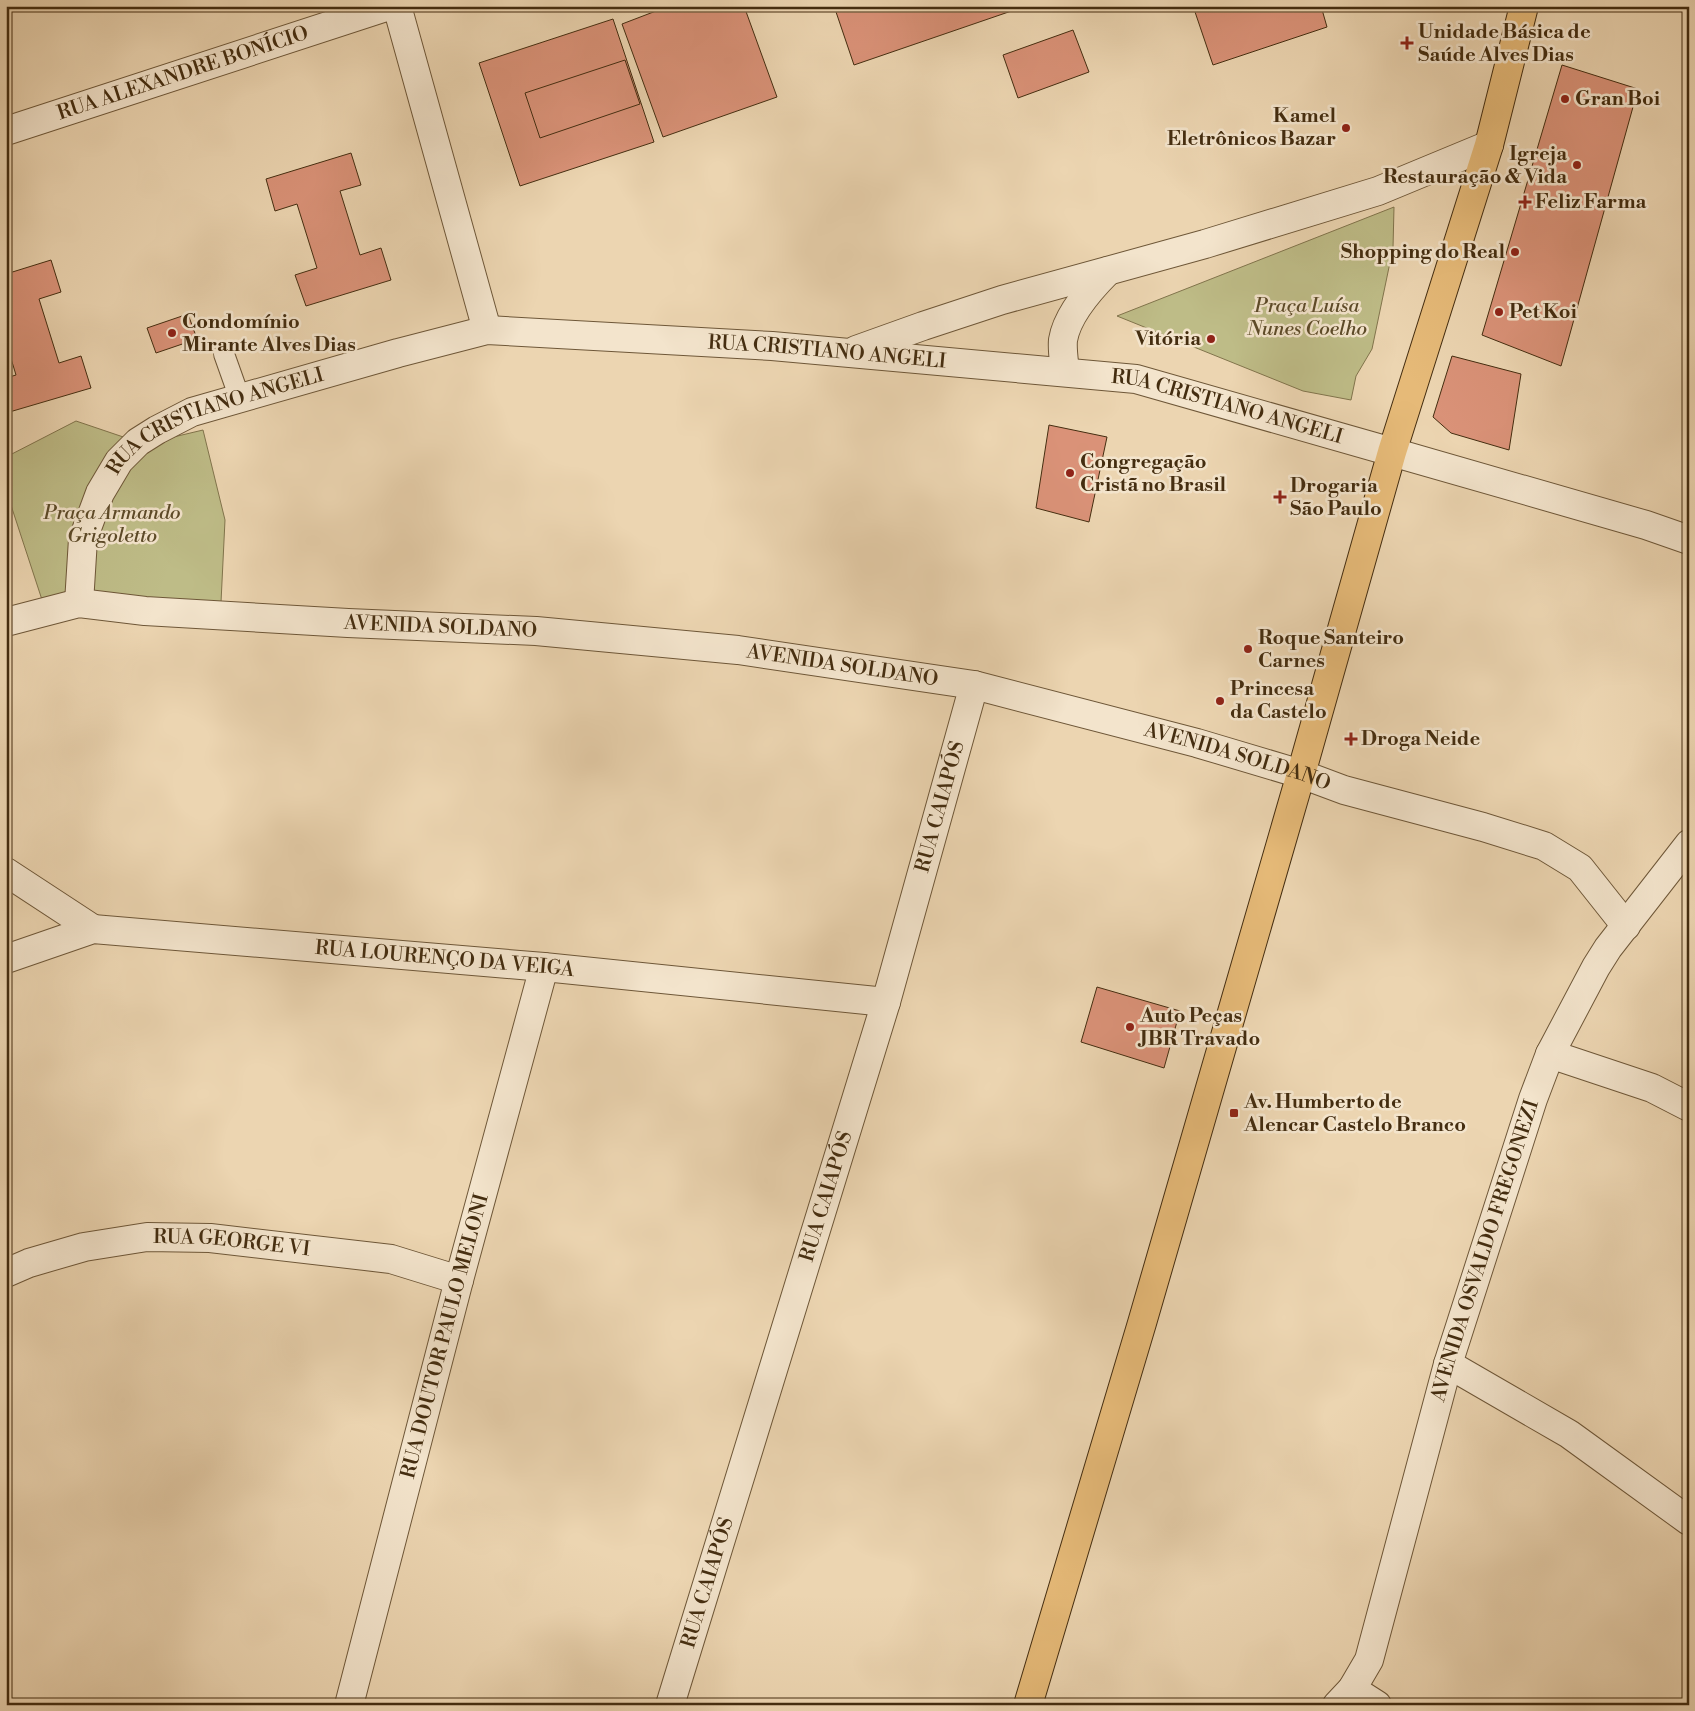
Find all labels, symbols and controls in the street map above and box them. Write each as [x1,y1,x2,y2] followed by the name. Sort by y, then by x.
[1418,20,1591,68] place label: Unidade Básica de Saúde Alves Dias
[54,21,312,126] street label: RUA ALEXANDRE BONÍCIO
[1400,36,1414,50] marker: Unidade Básica de Saúde Alves Dias
[1575,87,1661,112] place label: Gran Boi
[1559,93,1571,105] marker: Gran Boi
[1167,104,1336,152] place label: Kamel Eletrônicos Bazar
[1340,122,1352,134] marker: Kamel Eletrônicos Bazar
[1383,142,1567,190] place label: Igreja Restauração & Vida
[1571,159,1583,171] marker: Igreja Restauração & Vida
[1535,190,1647,215] place label: Feliz Farma
[1519,196,1531,208] marker: Feliz Farma
[1341,240,1505,265] place label: Shopping do Real
[1509,246,1521,258] marker: Shopping do Real
[1246,294,1367,342] park label: Praça Luísa Nunes Coelho
[1509,300,1578,325] place label: Pet Koi
[1493,306,1505,318] marker: Pet Koi
[182,310,356,358] place label: Condomínio Mirante Alves Dias
[166,327,178,339] marker: Condomínio Mirante Alves Dias
[1134,327,1201,352] place label: Vitória
[707,330,948,374] street label: RUA CRISTIANO ANGELI
[1205,333,1217,345] marker: Vitória
[101,362,327,479] street label: RUA CRISTIANO ANGELI
[1110,364,1346,450] street label: RUA CRISTIANO ANGELI
[1080,450,1227,498] place label: Congregação Cristã no Brasil
[1064,467,1076,479] marker: Congregação Cristã no Brasil
[1290,474,1382,522] place label: Drogaria São Paulo
[1274,491,1286,503] marker: Drogaria São Paulo
[42,501,181,549] park label: Praça Armando Grigoletto
[343,610,538,644] street label: AVENIDA SOLDANO
[1258,626,1404,674] place label: Roque Santeiro Carnes
[744,639,940,692] street label: AVENIDA SOLDANO
[1242,643,1254,655] marker: Roque Santeiro Carnes
[1230,677,1327,725] place label: Princesa da Castelo
[1214,695,1226,707] marker: Princesa da Castelo
[1141,717,1334,796] street label: AVENIDA SOLDANO
[1361,727,1480,752] place label: Droga Neide
[1345,733,1357,745] marker: Droga Neide
[910,738,970,875] street label: RUA CAIAPÓS
[314,935,577,983] street label: RUA LOURENÇO DA VEIGA
[1137,1004,1260,1052] place label: Auto Peças JBR Travado
[1124,1021,1136,1033] marker: Auto Peças JBR Travado
[1243,1090,1466,1138] place label: Av. Humberto de Alencar Castelo Branco
[1426,1096,1545,1405] street label: AVENIDA OSVALDO FREGONEZI
[1228,1107,1240,1119] marker: Av. Humberto de Alencar Castelo Branco
[794,1128,858,1265] street label: RUA CAIAPÓS
[396,1191,494,1481] street label: RUA DOUTOR PAULO MELONI
[153,1225,312,1262] street label: RUA GEORGE VI
[676,1514,739,1651] street label: RUA CAIAPÓS

